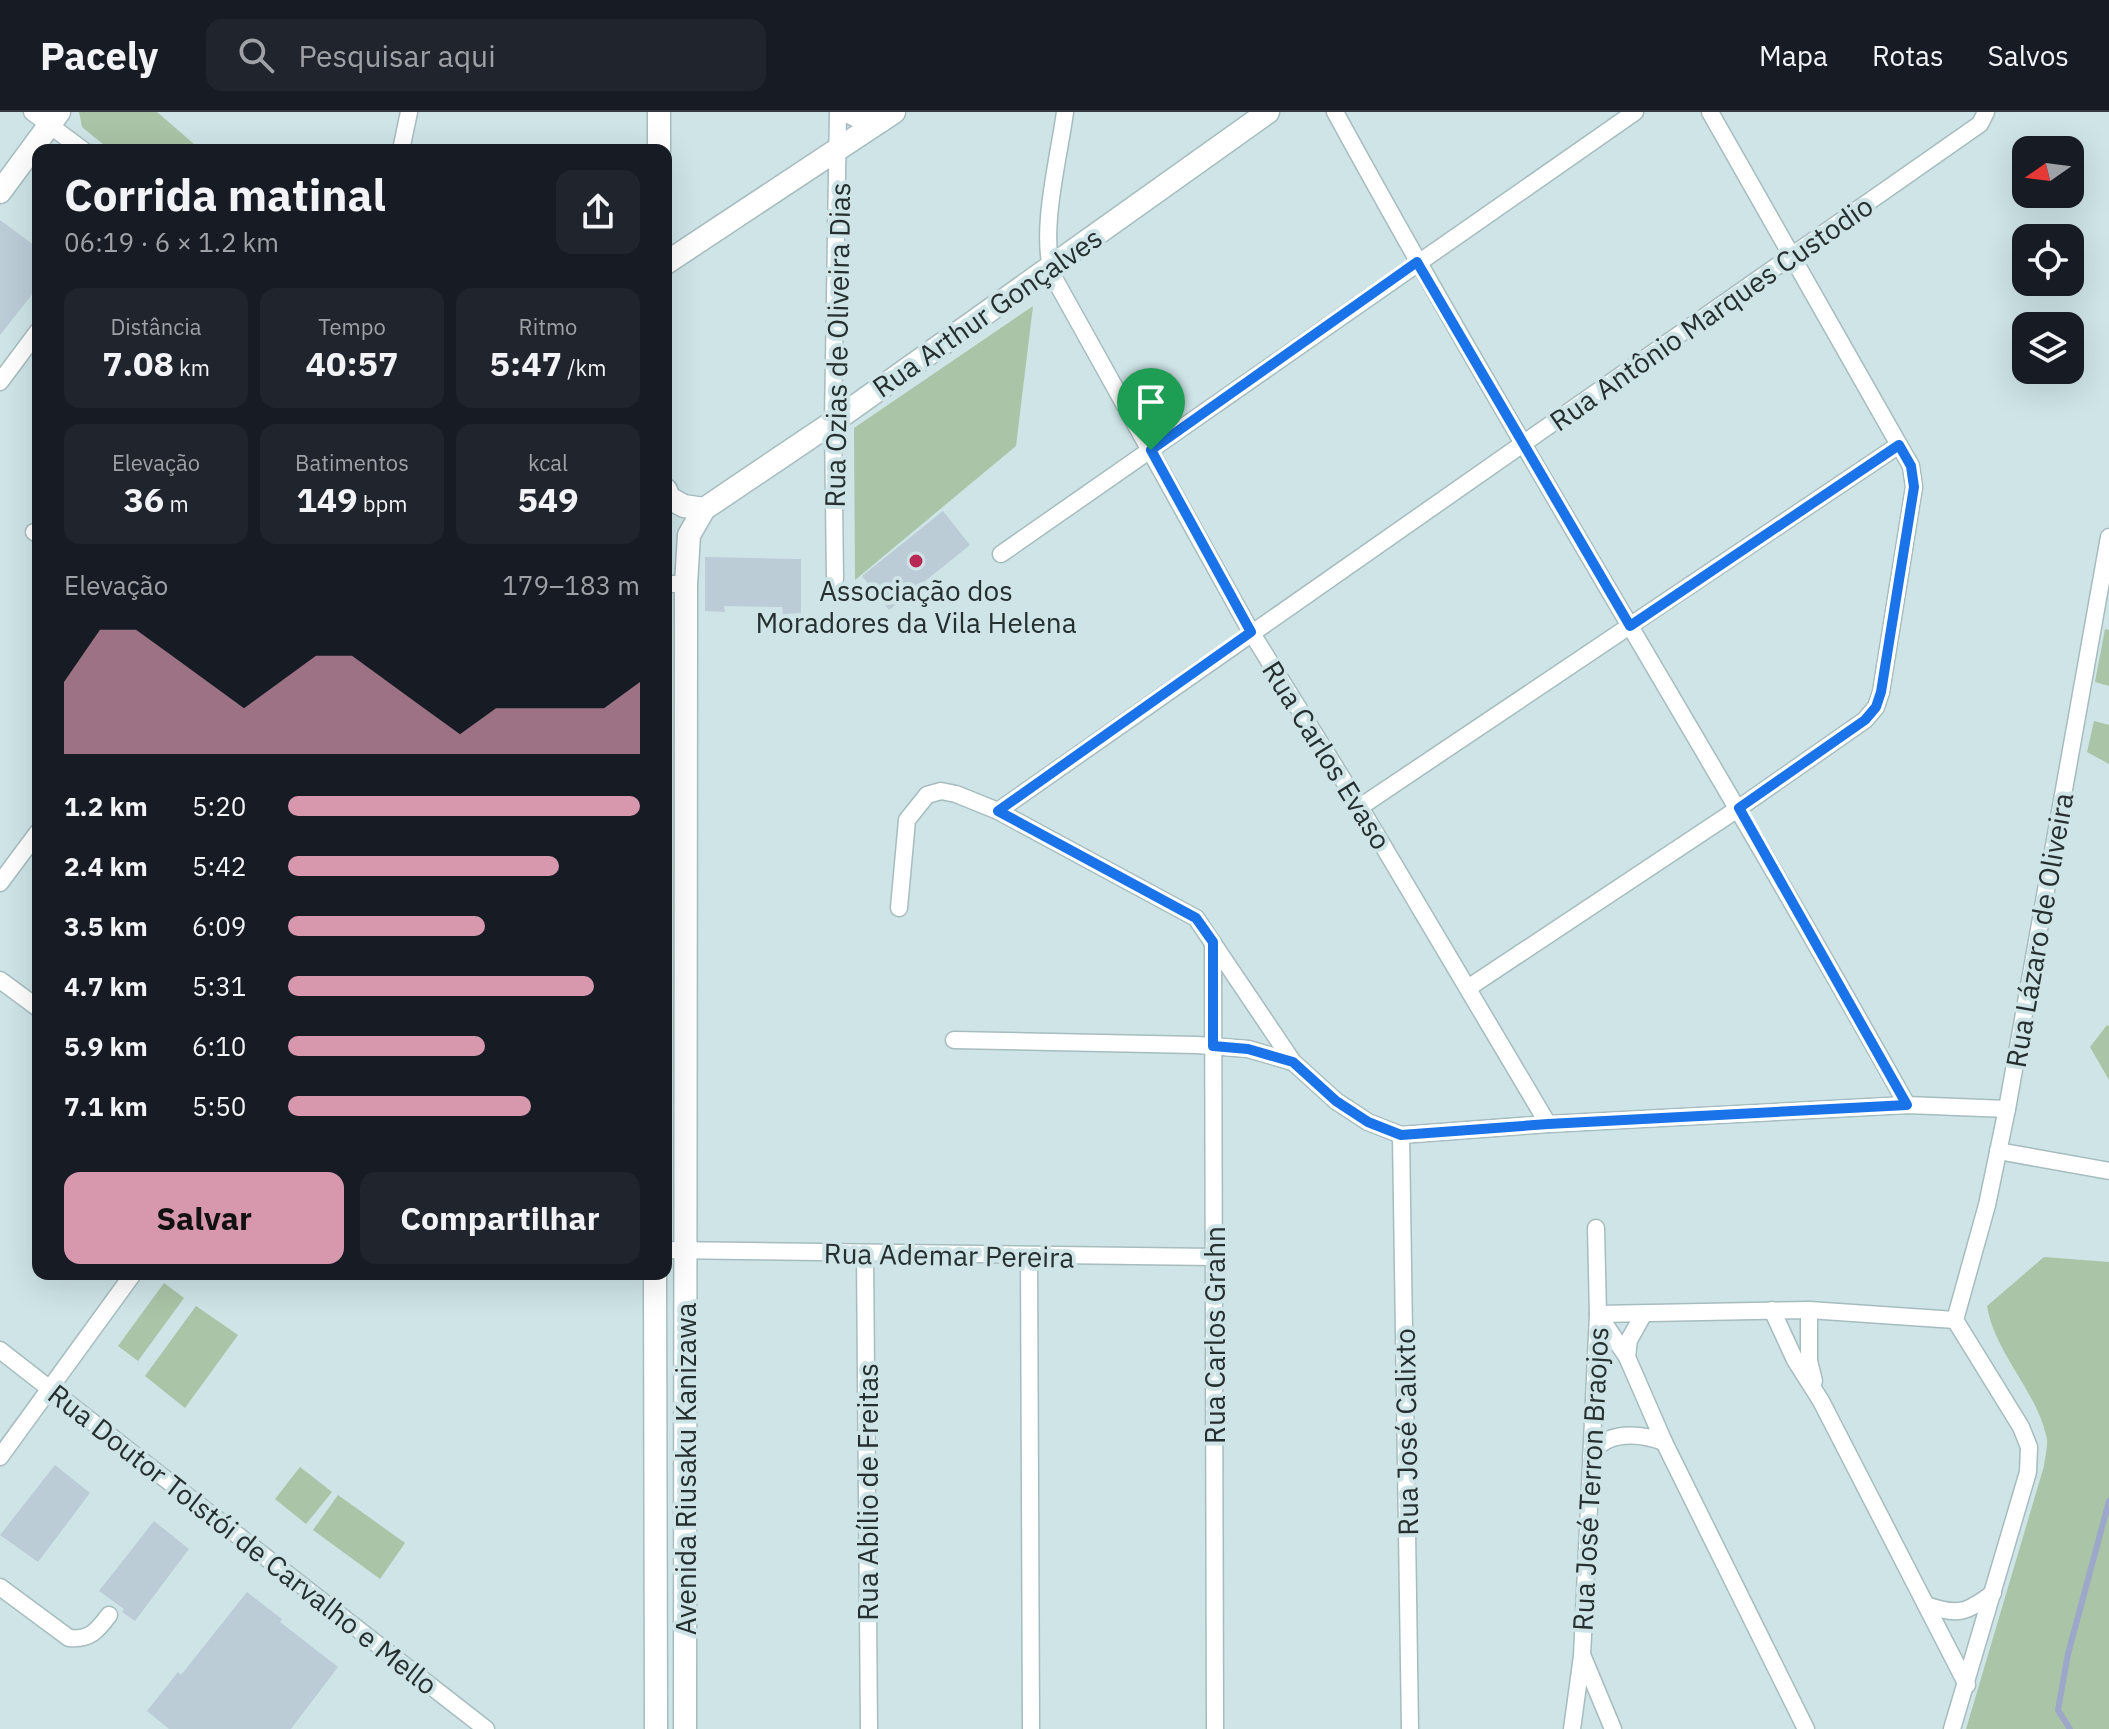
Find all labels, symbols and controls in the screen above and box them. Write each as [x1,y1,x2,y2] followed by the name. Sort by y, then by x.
[206,19,766,91] search box
[40,31,158,80] text: Pacely
[234,33,278,77] icon: search
[298,36,496,75] text: Pesquisar aqui
[1759,37,1828,74] text: Mapa
[1872,37,1944,74] text: Rotas
[1988,37,2069,74] text: Salvos
[2012,136,2084,208] north arrow
[2012,136,2084,384] map controls
[64,166,386,223] text: Corrida matinal
[556,170,640,254] button: share
[816,182,858,508] street label: Rua Ozias de Oliveira Dias
[1542,187,1880,439] street label: Rua Antônio Marques Custodio
[865,219,1109,405] street label: Rua Arthur Gonçalves
[2012,224,2084,296] button: locate
[64,225,279,259] text: 06:19 · 6 × 1.2 km
[110,312,202,341] text: Distância
[318,312,386,341] text: Tempo
[519,312,577,341] text: Ritmo
[2012,312,2084,384] button: layers
[102,341,174,385] text: 7.08
[306,341,398,385] text: 40:57
[490,341,562,385] text: 5:47
[174,353,210,382] text: km
[562,353,606,382] text: /km
[1117,368,1185,450] pin
[1129,380,1173,424] icon: arrive
[112,448,200,477] text: Elevação
[295,448,409,477] text: Batimentos
[528,448,568,477] text: kcal
[123,477,164,521] text: 36
[296,477,358,521] text: 149
[517,477,579,521] text: 549
[164,489,189,518] text: m
[358,489,408,518] text: bpm
[907,552,925,570] marker: Associação dos Moradores da Vila Helena
[64,568,168,602] text: Elevação
[502,568,640,602] text: 179–183 m
[755,572,1077,641] place label: Associação dos Moradores da Vila Helena
[1254,654,1400,856] street label: Rua Carlos Evaso
[64,789,148,823] text: 1.2 km
[192,789,246,823] text: 5:20
[1997,790,2081,1070] street label: Rua Lázaro de Oliveira
[64,849,148,883] text: 2.4 km
[192,849,246,883] text: 5:42
[64,909,148,943] text: 3.5 km
[192,909,246,943] text: 6:09
[64,969,148,1003] text: 4.7 km
[192,969,246,1003] text: 5:31
[64,1029,148,1063] text: 5.9 km
[192,1029,246,1063] text: 6:10
[64,1089,148,1123] text: 7.1 km
[192,1089,246,1123] text: 5:50
[64,1172,344,1264] button: Salvar
[360,1172,640,1264] button: Compartilhar
[1196,1226,1233,1444] street label: Rua Carlos Grahn
[823,1234,1075,1276] street label: Rua Ademar Pereira
[667,1303,704,1635] street label: Avenida Riusaku Kanizawa
[1564,1326,1616,1632] street label: Rua José Terron Braojos
[1386,1328,1426,1536] street label: Rua José Calixto
[849,1363,886,1621] street label: Rua Abílio de Freitas
[41,1375,445,1703] street label: Rua Doutor Tolstói de Carvalho e Mello

